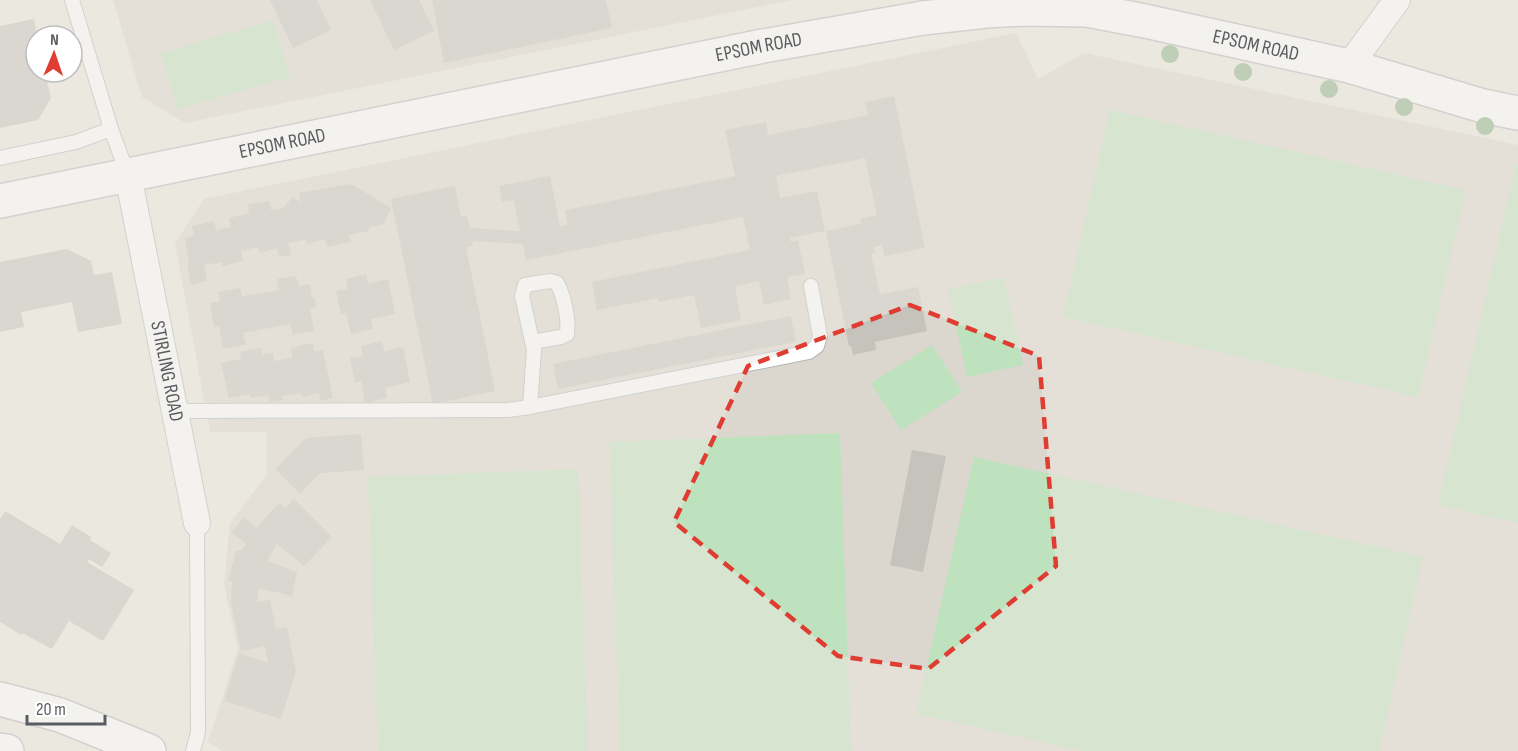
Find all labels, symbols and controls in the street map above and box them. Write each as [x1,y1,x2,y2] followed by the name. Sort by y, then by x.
[24,24,84,84] north arrow
[1211,24,1301,67] street label: EPSOM ROAD
[713,27,804,67] street label: EPSOM ROAD
[50,31,59,50] text: N
[237,123,327,164] street label: EPSOM ROAD
[145,319,189,424] street label: STIRLING ROAD
[27,688,105,726] scale bar
[36,699,66,720] text: 20 m

